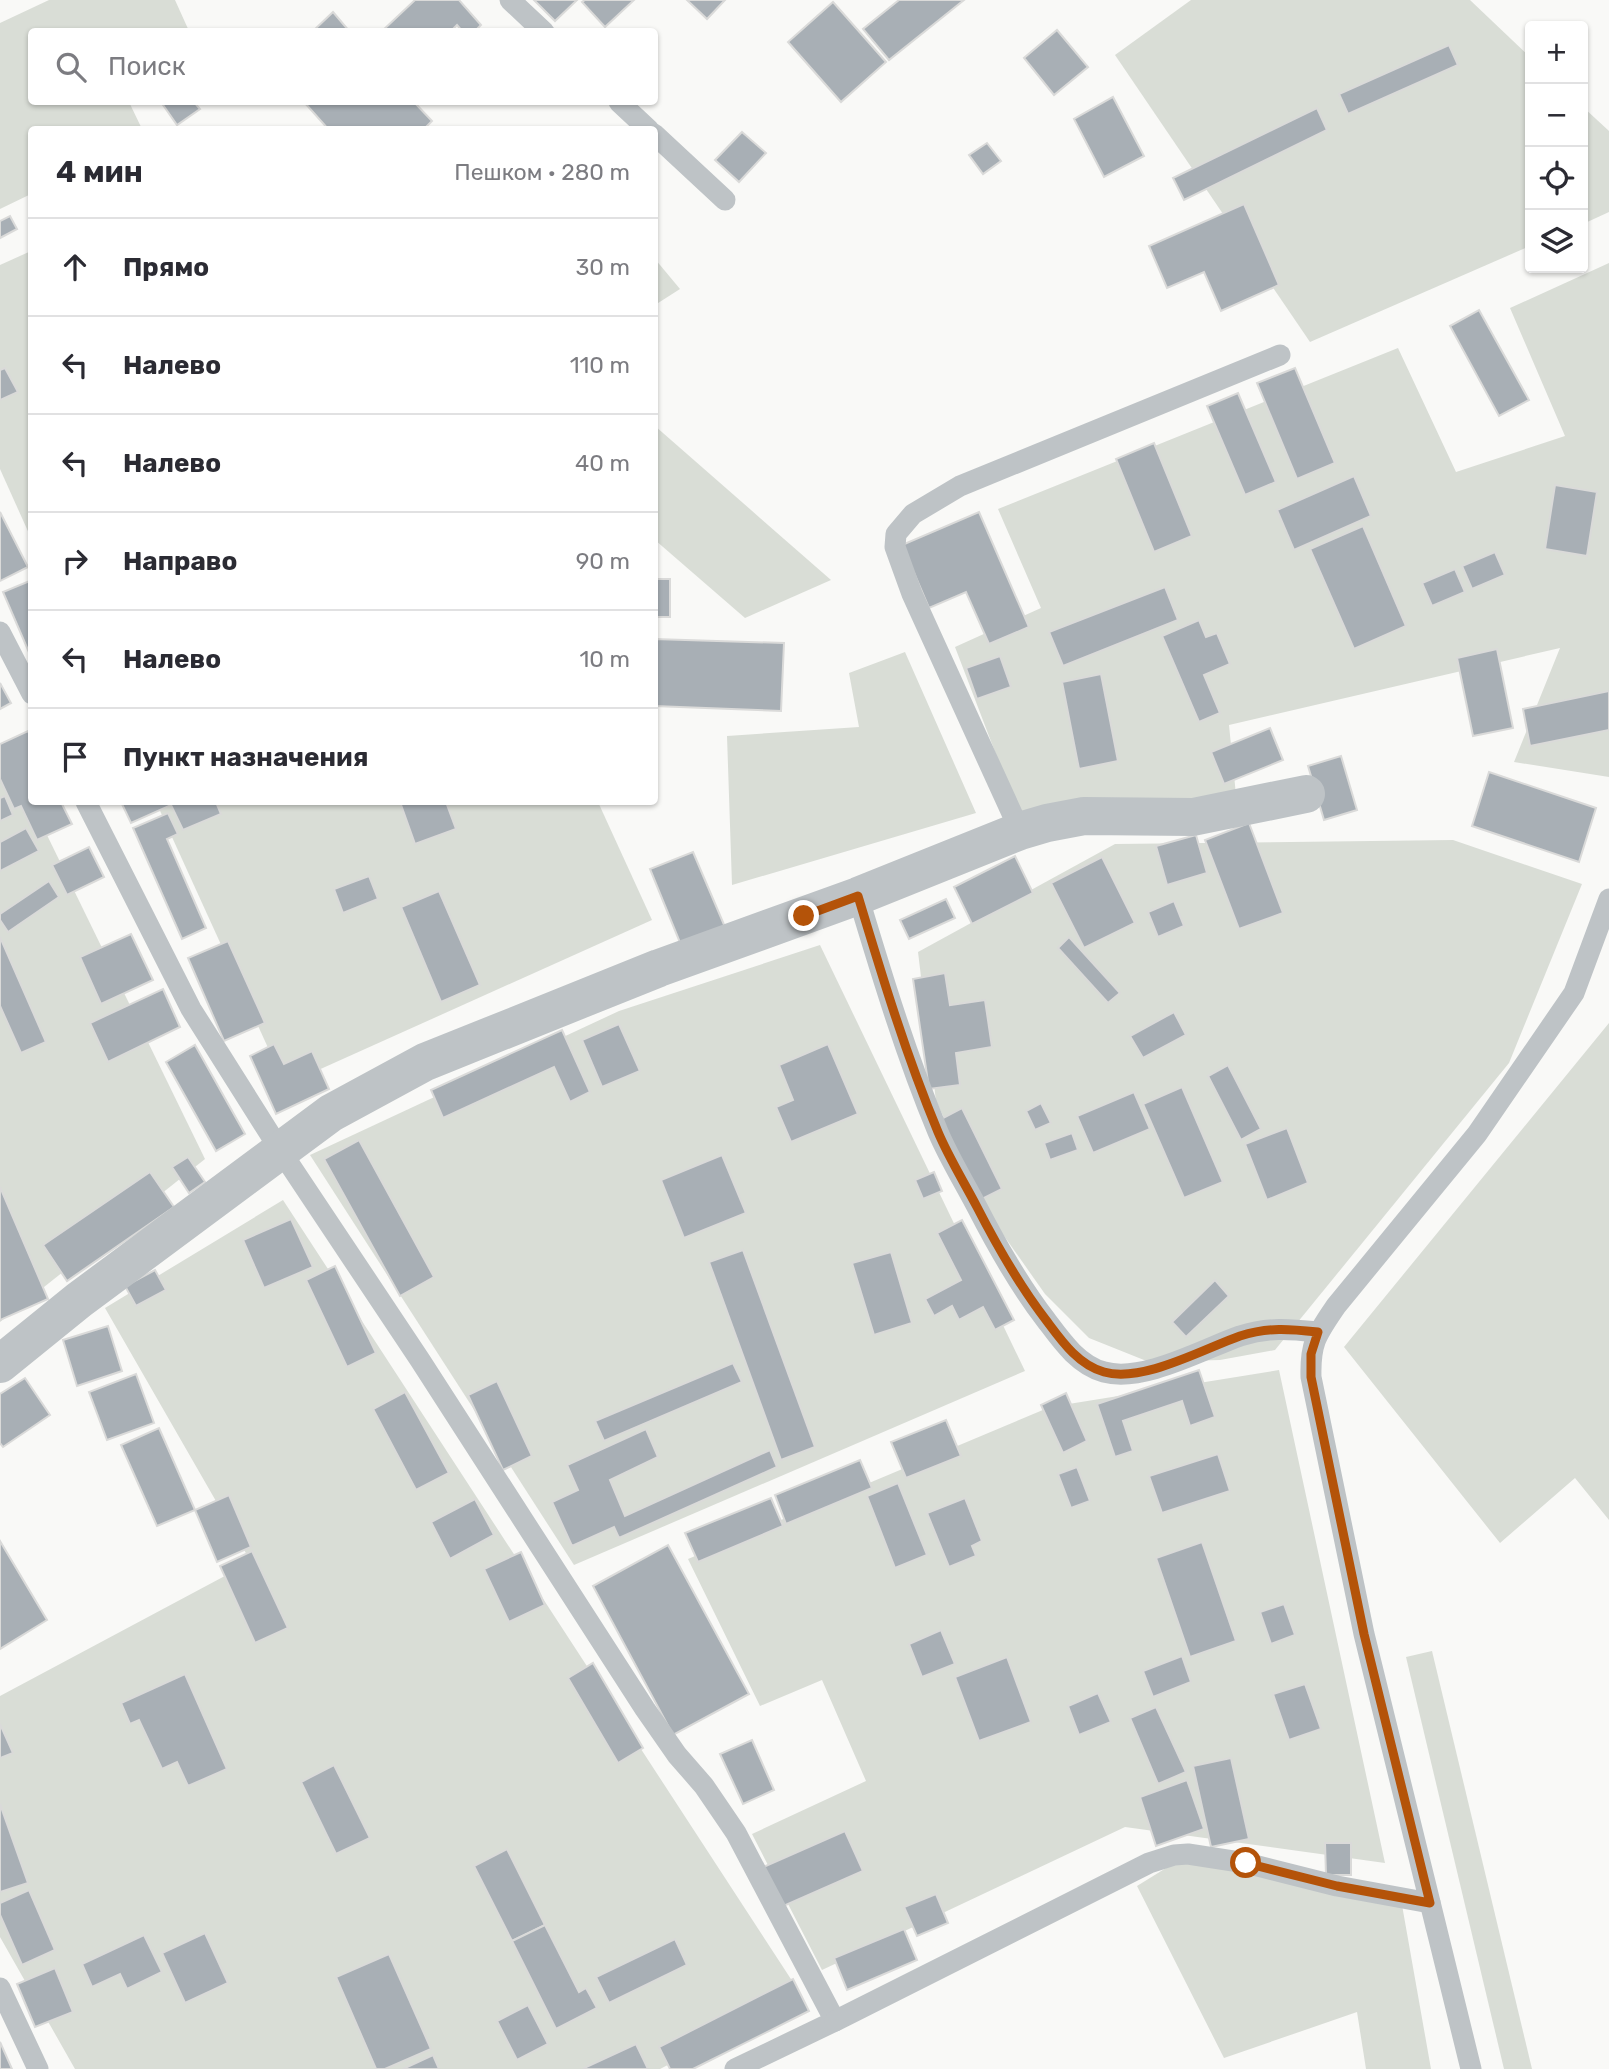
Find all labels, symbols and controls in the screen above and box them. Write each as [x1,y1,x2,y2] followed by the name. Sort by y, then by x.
[1525,21,1588,273] map controls
[1525,21,1588,84] button: +
[28,28,658,105] search box
[52,48,90,86] icon: search
[108,51,186,82] text: Поиск
[1525,84,1588,147] button: −
[1525,147,1588,210] button: locate
[56,154,143,190] text: 4 мин
[454,158,630,186] text: Пешком · 280 m
[1525,210,1588,273] button: layers
[56,248,94,286] icon: ahead
[123,252,209,283] text: Прямо
[575,253,630,281] text: 30 m
[56,346,94,384] icon: left
[123,350,221,381] text: Налево
[570,351,630,379] text: 110 m
[56,444,94,482] icon: left
[123,448,221,479] text: Налево
[575,449,630,477] text: 40 m
[56,542,94,580] icon: right
[123,546,237,577] text: Направо
[576,547,630,575] text: 90 m
[56,640,94,678] icon: left
[123,644,221,675] text: Налево
[579,645,630,673] text: 10 m
[56,738,94,776] icon: arrive
[123,742,368,773] text: Пункт назначения
[788,900,819,931] route end
[1230,1847,1261,1878] route start

